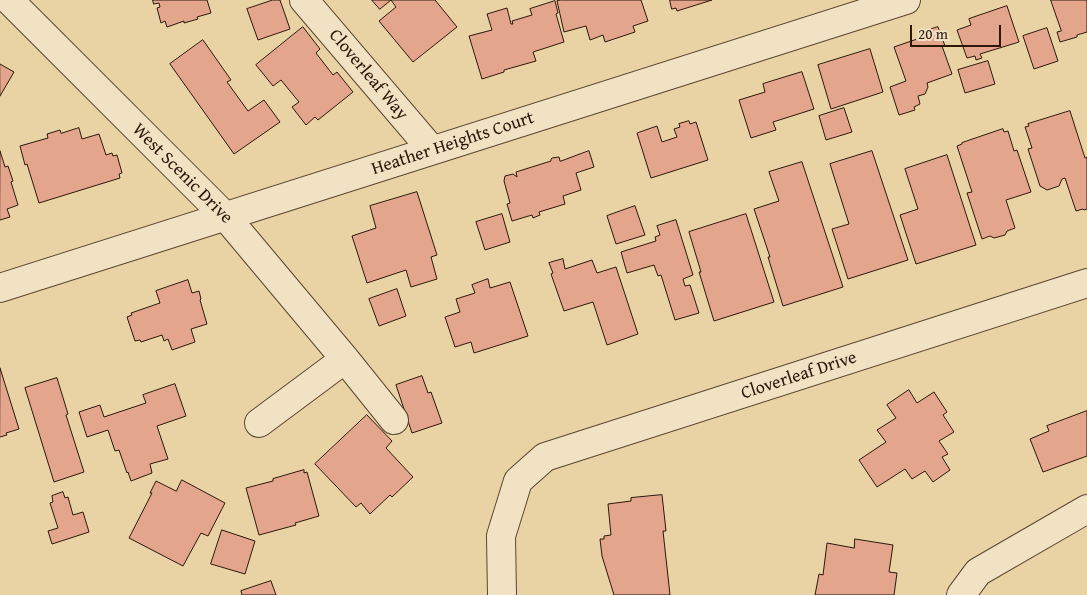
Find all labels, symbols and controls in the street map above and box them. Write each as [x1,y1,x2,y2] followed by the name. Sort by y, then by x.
[912,15,1003,47] scale bar
[918,23,948,44] text: 20 m
[324,25,412,125] street label: Cloverleaf Way
[369,108,537,180] street label: Heather Heights Court
[127,119,237,229] street label: West Scenic Drive
[739,347,859,405] street label: Cloverleaf Drive

